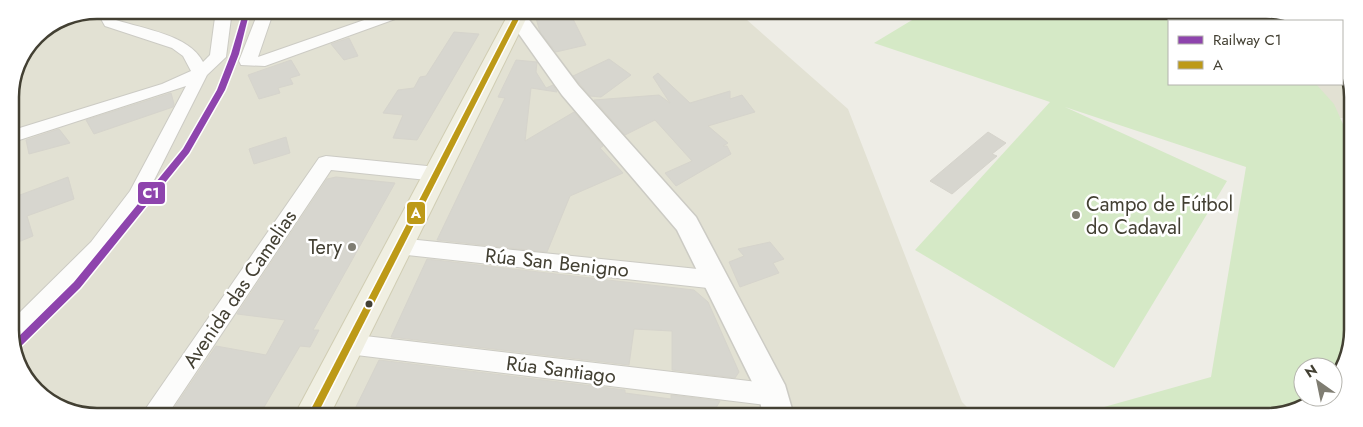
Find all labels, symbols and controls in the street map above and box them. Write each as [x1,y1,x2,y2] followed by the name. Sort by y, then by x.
[1168,20,1343,85] legend
[1213,29,1281,51] text: Railway C1
[1213,54,1223,76] text: A
[137,181,166,205] line badge: C1
[143,183,159,203] text: C1
[1086,190,1233,242] place label: Campo de Fútbol do Cadaval
[406,201,426,225] line badge: A
[410,203,422,223] text: A
[176,204,304,374] street label: Avenida das Camelias
[1070,209,1082,221] marker: Campo de Fútbol do Cadaval
[308,233,342,262] place label: Tery
[346,241,358,253] marker: Tery
[484,241,630,285] street label: Rúa San Benigno
[364,299,374,309] unlabelled marker
[504,349,618,391] street label: Rúa Santiago
[1293,357,1343,407] north arrow
[1301,360,1321,383] text: N

